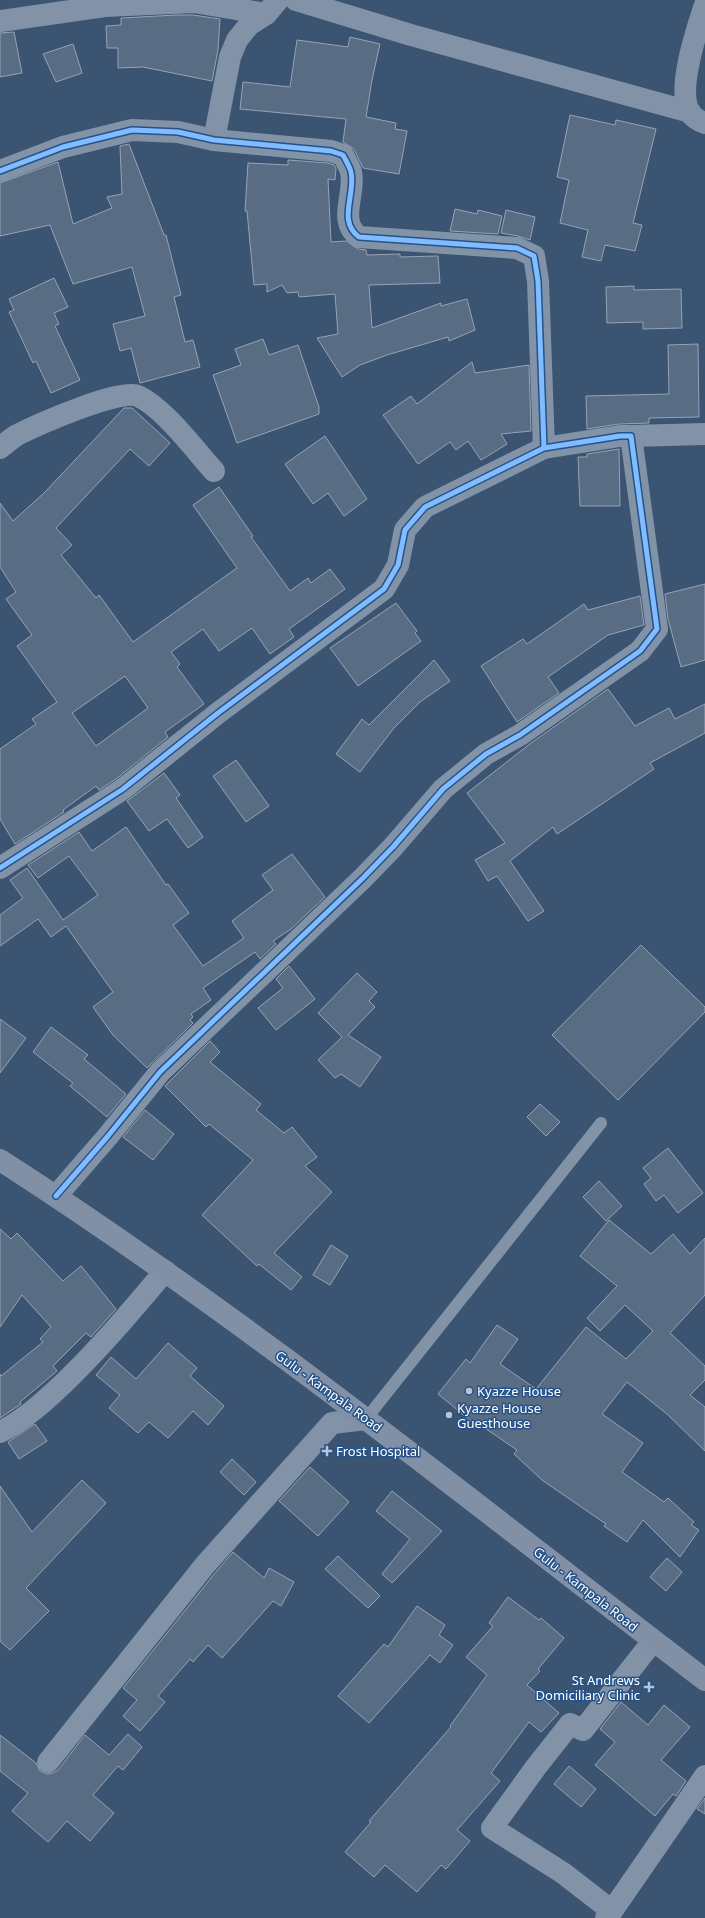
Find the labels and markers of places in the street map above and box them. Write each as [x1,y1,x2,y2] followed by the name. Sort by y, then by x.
[477,1382,561,1400] place label: Kyazze House
[464,1386,474,1396] marker: Kyazze House
[457,1399,541,1432] place label: Kyazze House Guesthouse
[444,1410,454,1420] marker: Kyazze House Guesthouse
[336,1442,420,1460] place label: Frost Hospital
[321,1445,333,1457] marker: Frost Hospital
[536,1671,640,1704] place label: St Andrews Domiciliary Clinic
[643,1681,655,1693] marker: St Andrews Domiciliary Clinic

